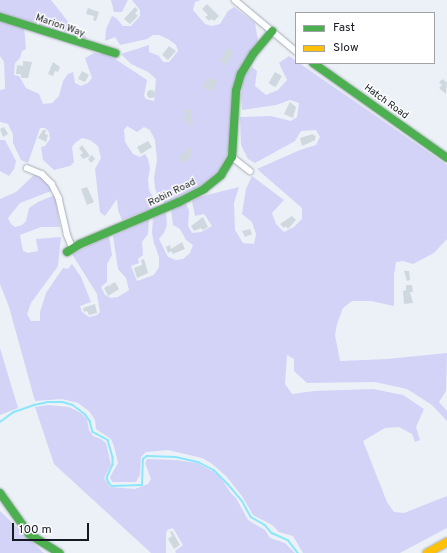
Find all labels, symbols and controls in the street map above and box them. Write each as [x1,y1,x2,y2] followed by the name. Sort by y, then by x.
[34,12,86,40] street label: Marion Way
[295,12,435,64] legend
[333,20,355,36] text: Fast
[333,40,359,56] text: Slow
[362,82,410,122] street label: Hatch Road
[146,176,198,210] street label: Robin Road
[14,515,91,541] scale bar
[19,522,52,538] text: 100 m

